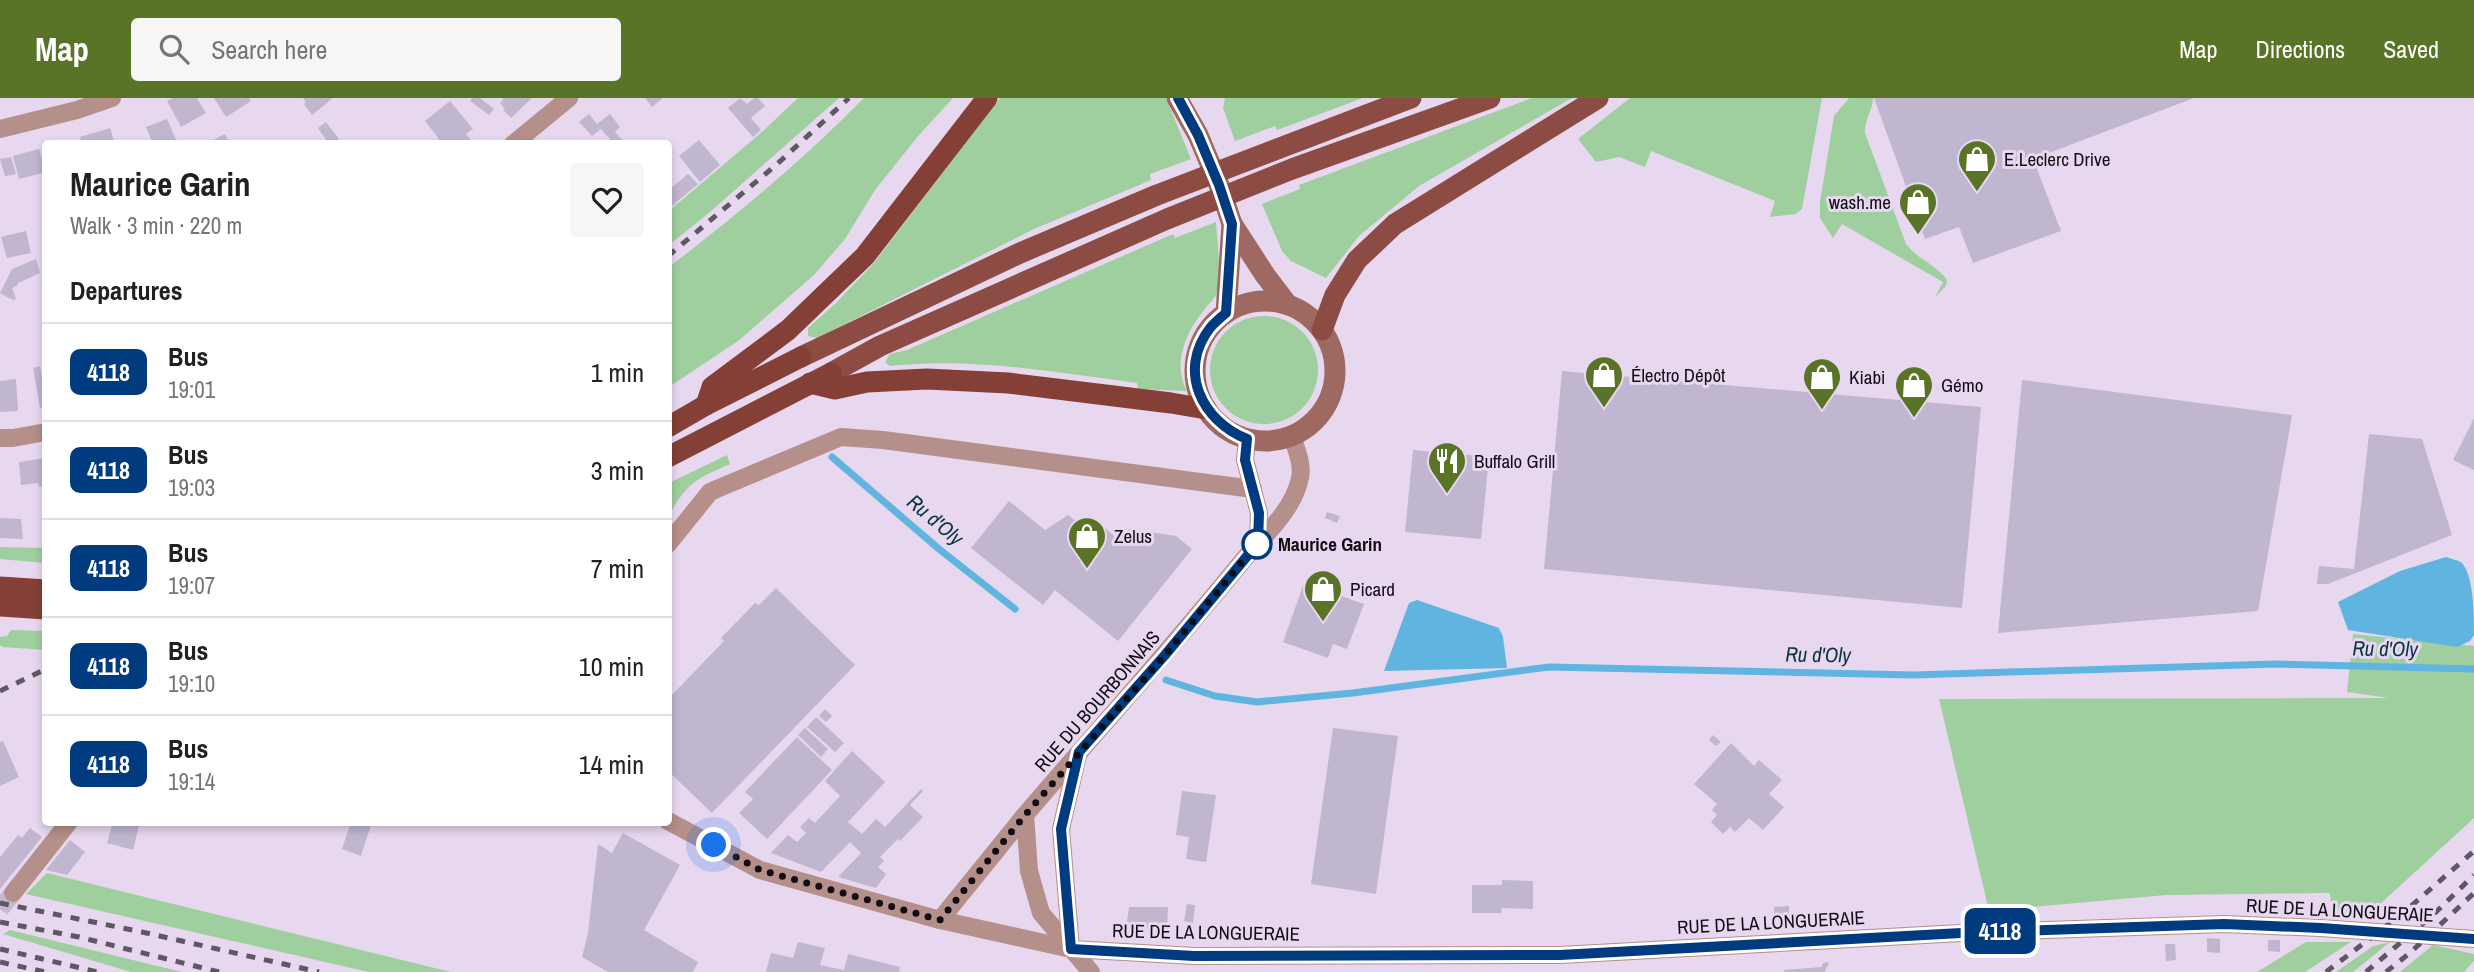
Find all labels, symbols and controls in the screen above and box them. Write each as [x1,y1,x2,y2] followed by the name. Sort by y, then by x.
[131,18,621,81] search box
[35,27,89,71] text: Map
[155,30,193,68] icon: search
[211,32,327,67] text: Search here
[2179,33,2217,65] text: Map
[2255,33,2345,65] text: Directions
[2383,33,2439,65] text: Saved
[1956,138,1998,193] shop icon: E.Leclerc Drive
[2004,146,2111,172] place label: E.Leclerc Drive
[70,162,250,206] text: Maurice Garin
[570,163,644,237] button: heart
[1897,181,1939,236] shop icon: wash.me
[1829,189,1891,215] place label: wash.me
[70,210,242,241] text: Walk · 3 min · 220 m
[70,273,183,308] text: Departures
[168,339,208,374] text: Bus
[1583,354,1625,409] shop icon: Électro Dépôt
[591,355,644,390] text: 1 min
[87,356,130,388] text: 4118
[1801,356,1843,411] shop icon: Kiabi
[1631,362,1726,388] place label: Électro Dépôt
[1849,364,1885,390] place label: Kiabi
[1893,364,1935,419] shop icon: Gémo
[1941,372,1983,398] place label: Gémo
[168,374,215,405] text: 19:01
[168,437,208,472] text: Bus
[1426,440,1468,495] restaurant icon: Buffalo Grill
[1474,448,1555,474] place label: Buffalo Grill
[591,453,644,488] text: 3 min
[87,454,130,486] text: 4118
[168,472,215,503] text: 19:03
[901,487,971,553] water label: Ru d'Oly
[1066,515,1108,570] shop icon: Zelus
[1114,523,1152,549] place label: Zelus
[1242,529,1272,559] marker: Maurice Garin
[1278,531,1382,557] place label: Maurice Garin
[168,535,208,570] text: Bus
[591,551,644,586] text: 7 min
[87,552,130,584] text: 4118
[1302,568,1344,623] shop icon: Picard
[168,570,215,601] text: 19:07
[1350,576,1395,602] place label: Picard
[1028,625,1166,777] street label: RUE DU BOURBONNAIS
[168,633,208,668] text: Bus
[2352,633,2419,664] water label: Ru d'Oly
[1785,639,1852,670] water label: Ru d'Oly
[579,649,644,684] text: 10 min
[87,650,130,682] text: 4118
[168,668,215,699] text: 19:10
[168,731,208,766] text: Bus
[579,747,644,782] text: 14 min
[87,748,130,780] text: 4118
[168,766,215,797] text: 19:14
[696,827,731,862] your location
[2245,892,2435,928] street label: RUE DE LA LONGUERAIE
[1676,904,1866,940] street label: RUE DE LA LONGUERAIE
[1951,908,2049,954] line badge: 4118
[1979,915,2021,947] text: 4118
[1112,917,1300,947] street label: RUE DE LA LONGUERAIE

